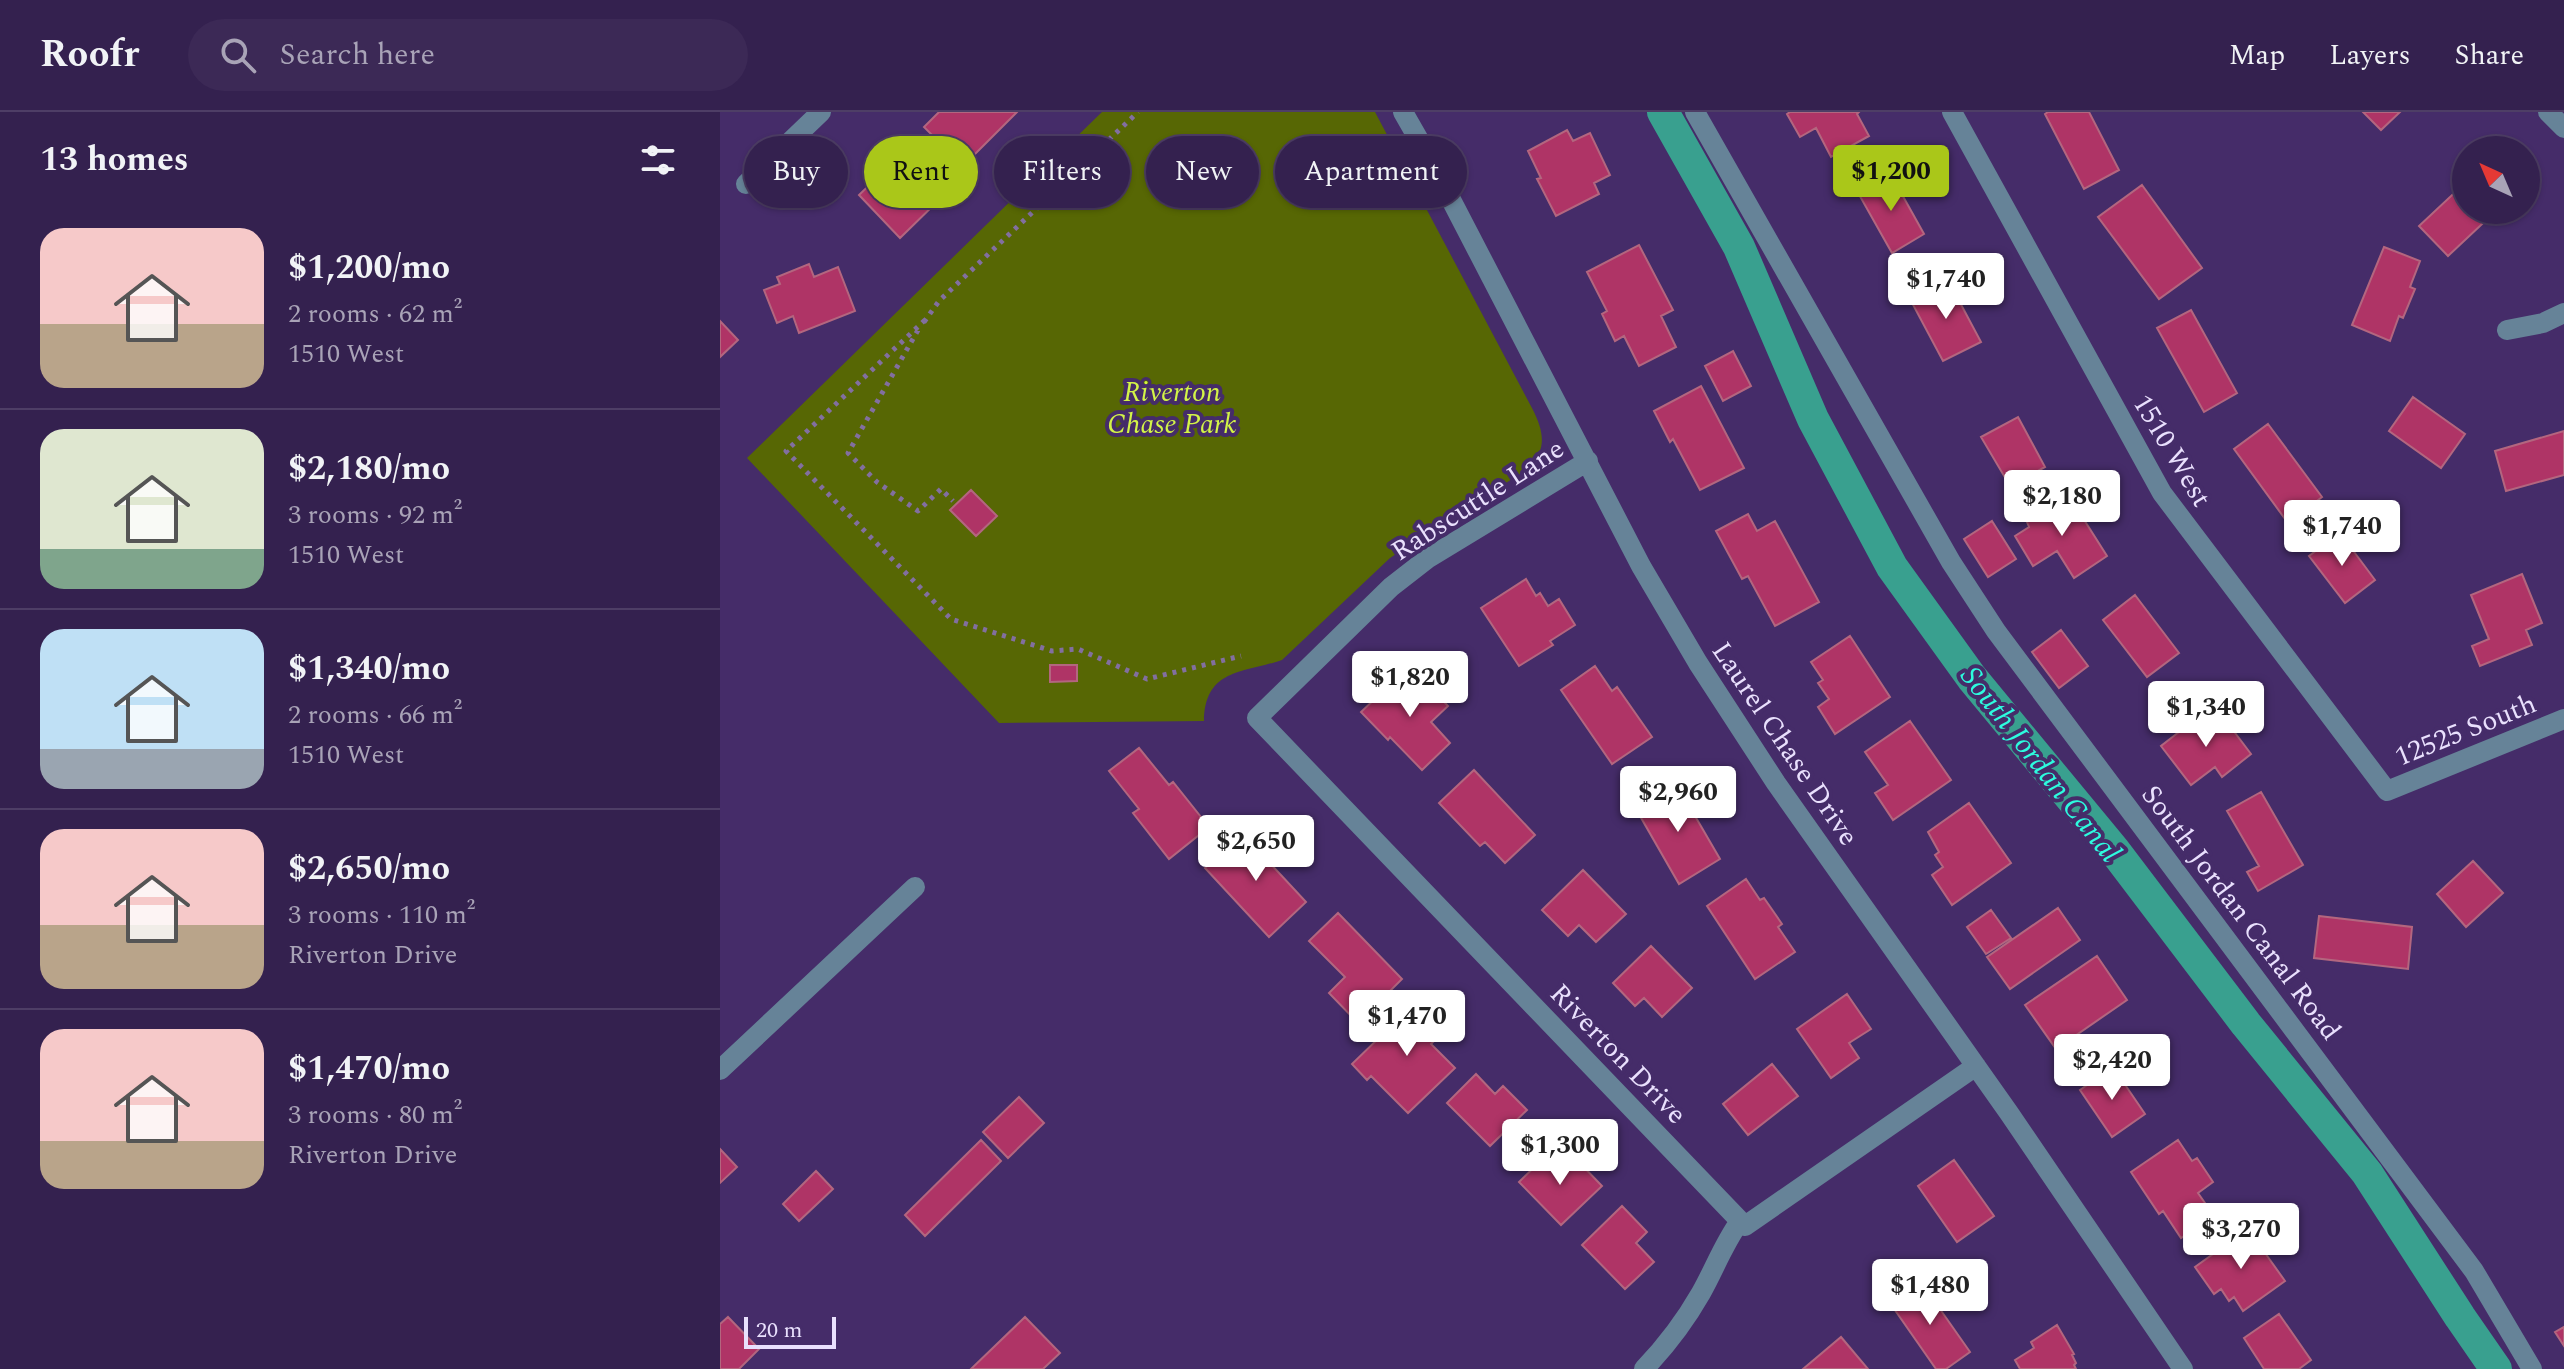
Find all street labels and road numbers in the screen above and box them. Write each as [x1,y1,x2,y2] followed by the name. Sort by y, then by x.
[2121,386,2222,516] street label: 1510 West
[1383,428,1573,573] street label: Rabscuttle Lane
[1700,633,1869,855] street label: Laurel Chase Drive
[2388,682,2543,778] street label: 12525 South
[2130,776,2351,1050] street label: South Jordan Canal Road
[1539,974,1697,1135] street label: Riverton Drive

